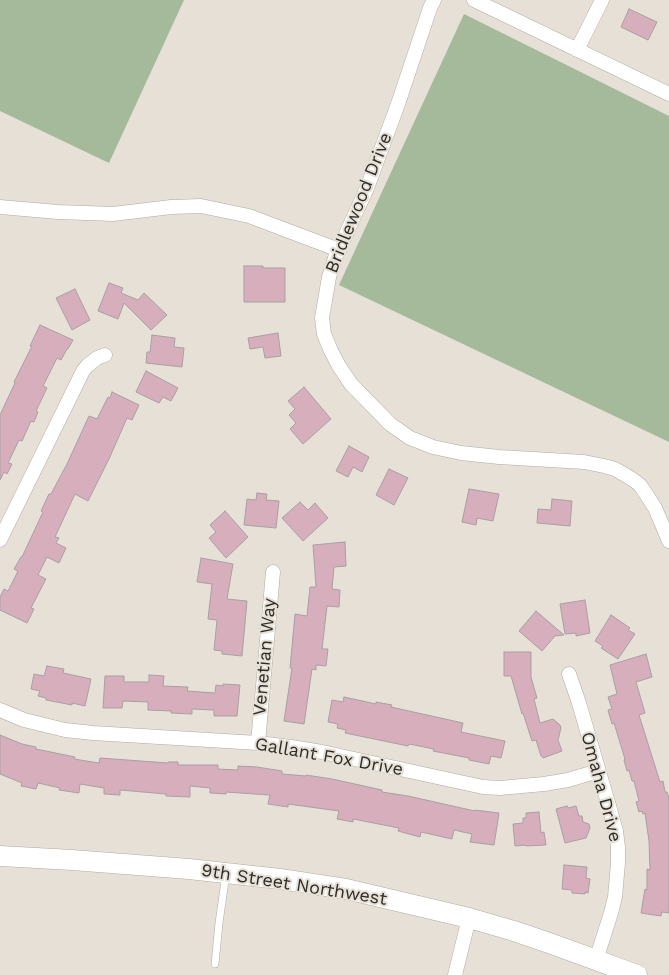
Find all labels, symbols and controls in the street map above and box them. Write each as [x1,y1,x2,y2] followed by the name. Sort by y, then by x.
[321,130,397,276] street label: Bridlewood Drive
[249,597,281,717] street label: Venetian Way
[576,730,626,844] street label: Omaha Drive
[253,733,405,781] street label: Gallant Fox Drive
[200,860,388,910] street label: 9th Street Northwest

